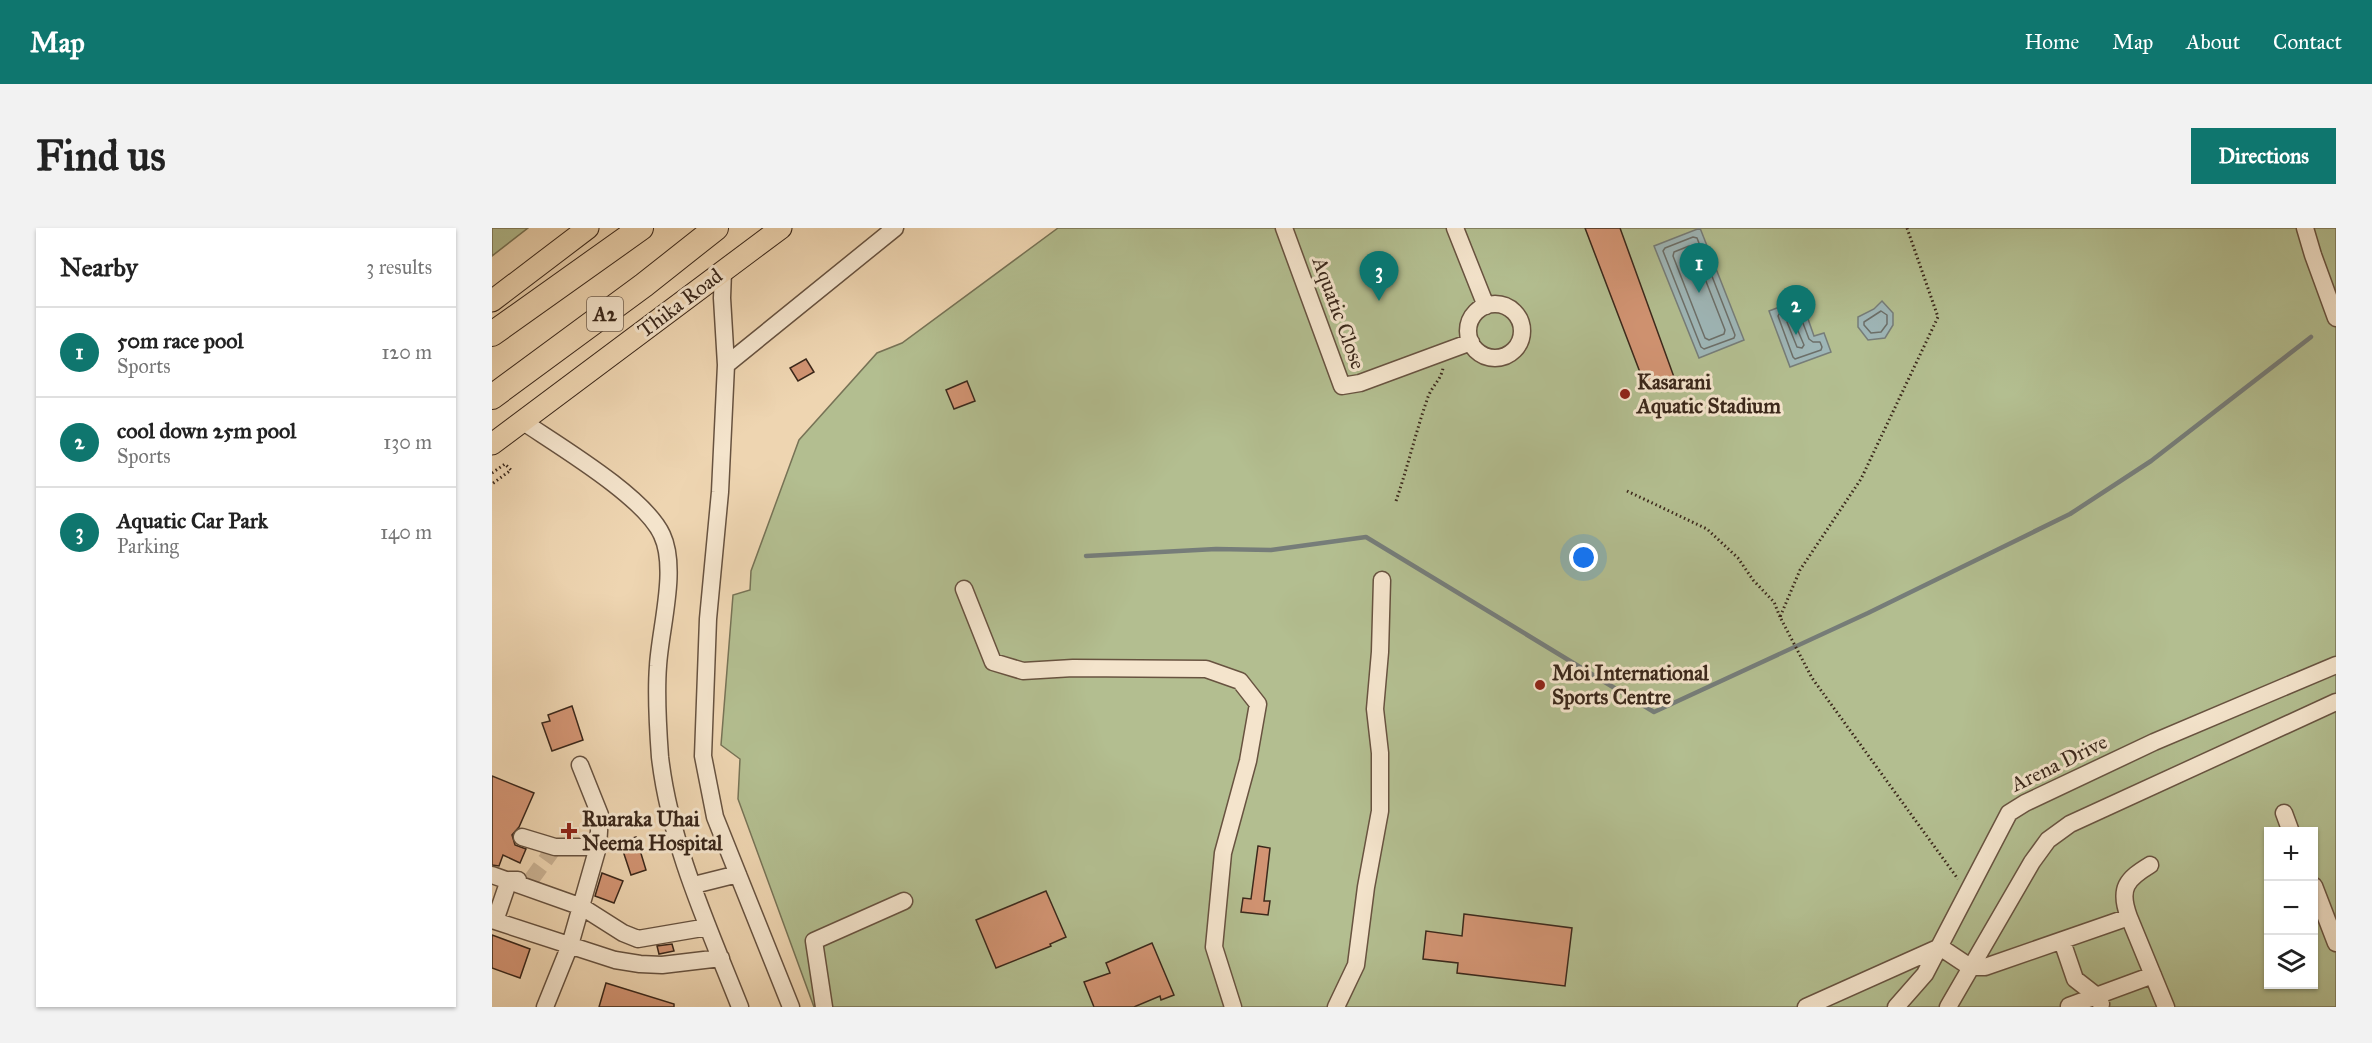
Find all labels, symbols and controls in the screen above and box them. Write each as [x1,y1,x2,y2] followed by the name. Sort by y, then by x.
[30,25,85,60] text: Map
[2024,29,2079,55] text: Home
[2112,29,2153,55] text: Map
[2186,29,2240,55] text: About
[2273,29,2342,55] text: Contact
[2191,128,2336,184] button: Directions
[36,130,166,182] text: Find us
[1680,244,1718,293] pin: 1
[60,251,138,283] text: Nearby
[1360,251,1398,301] pin: 3
[1306,252,1371,373] street label: Aquatic Close
[366,255,432,279] text: 3 results
[632,262,728,343] street label: Thika Road
[1776,285,1816,335] pin: 2
[587,297,623,331] road number: A2
[117,327,243,354] text: 50m race pool
[76,340,83,364] text: 1
[381,340,432,364] text: 120 m
[117,354,171,378] text: Sports
[1635,369,1781,419] place label: Kasarani Aquatic Stadium
[1618,387,1632,401] marker: Kasarani Aquatic Stadium
[117,417,296,444] text: cool down 25m pool
[75,430,84,454] text: 2
[383,430,432,454] text: 130 m
[117,444,171,468] text: Sports
[117,507,268,534] text: Aquatic Car Park
[76,520,84,544] text: 3
[380,520,432,544] text: 140 m
[117,534,179,558] text: Parking
[1569,543,1598,572] your location
[1552,660,1710,710] place label: Moi International Sports Centre
[1533,678,1547,692] marker: Moi International Sports Centre
[2006,728,2112,798] street label: Arena Drive
[582,806,724,856] place label: Ruaraka Uhai Neema Hospital
[560,822,578,840] marker: Ruaraka Uhai Neema Hospital
[2264,827,2318,989] map controls
[2264,827,2318,881] button: +
[2264,881,2318,935] button: −
[2264,935,2318,989] button: layers

